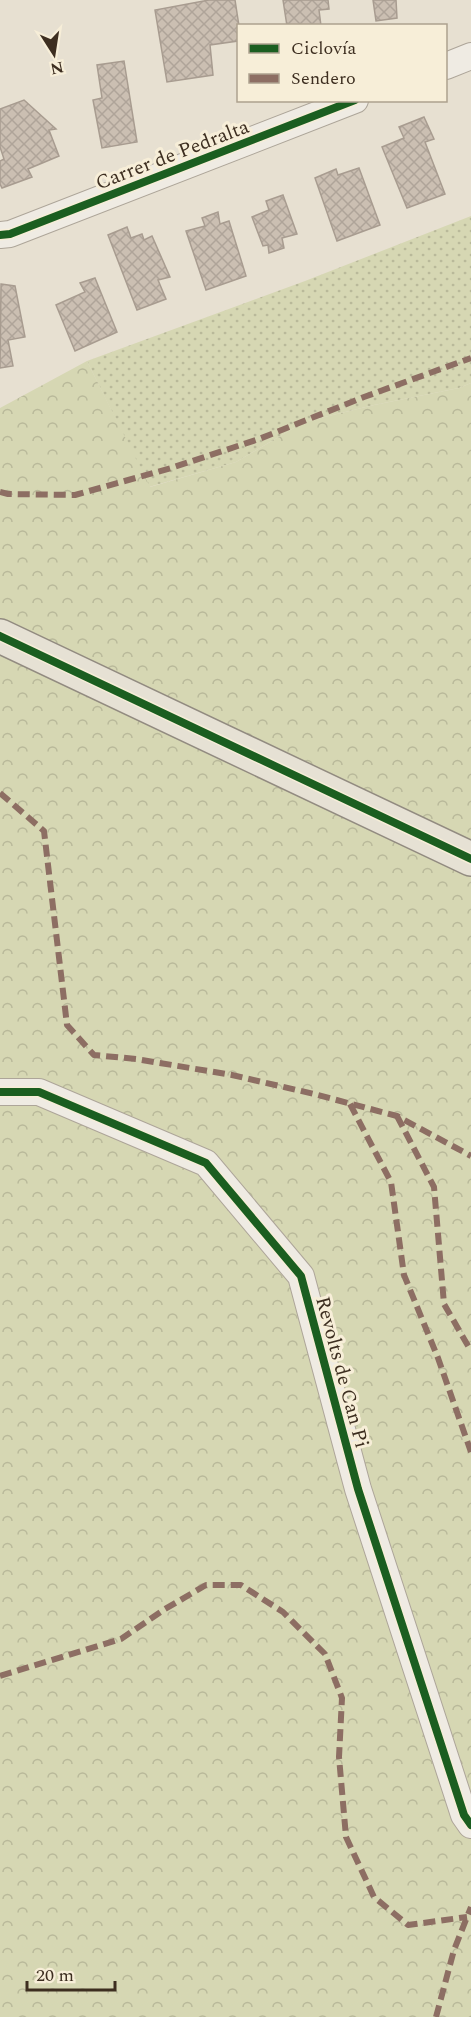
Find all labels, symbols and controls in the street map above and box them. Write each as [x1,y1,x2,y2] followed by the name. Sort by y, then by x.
[24,24,84,84] north arrow
[237,24,447,102] legend
[291,35,357,62] text: Ciclovía
[48,55,66,81] text: N
[291,65,356,92] text: Sendero
[91,112,254,198] street label: Carrer de Pedralta
[307,1293,377,1451] street label: Revolts de Can Pi
[27,1954,116,1992] scale bar
[36,1962,74,1989] text: 20 m

